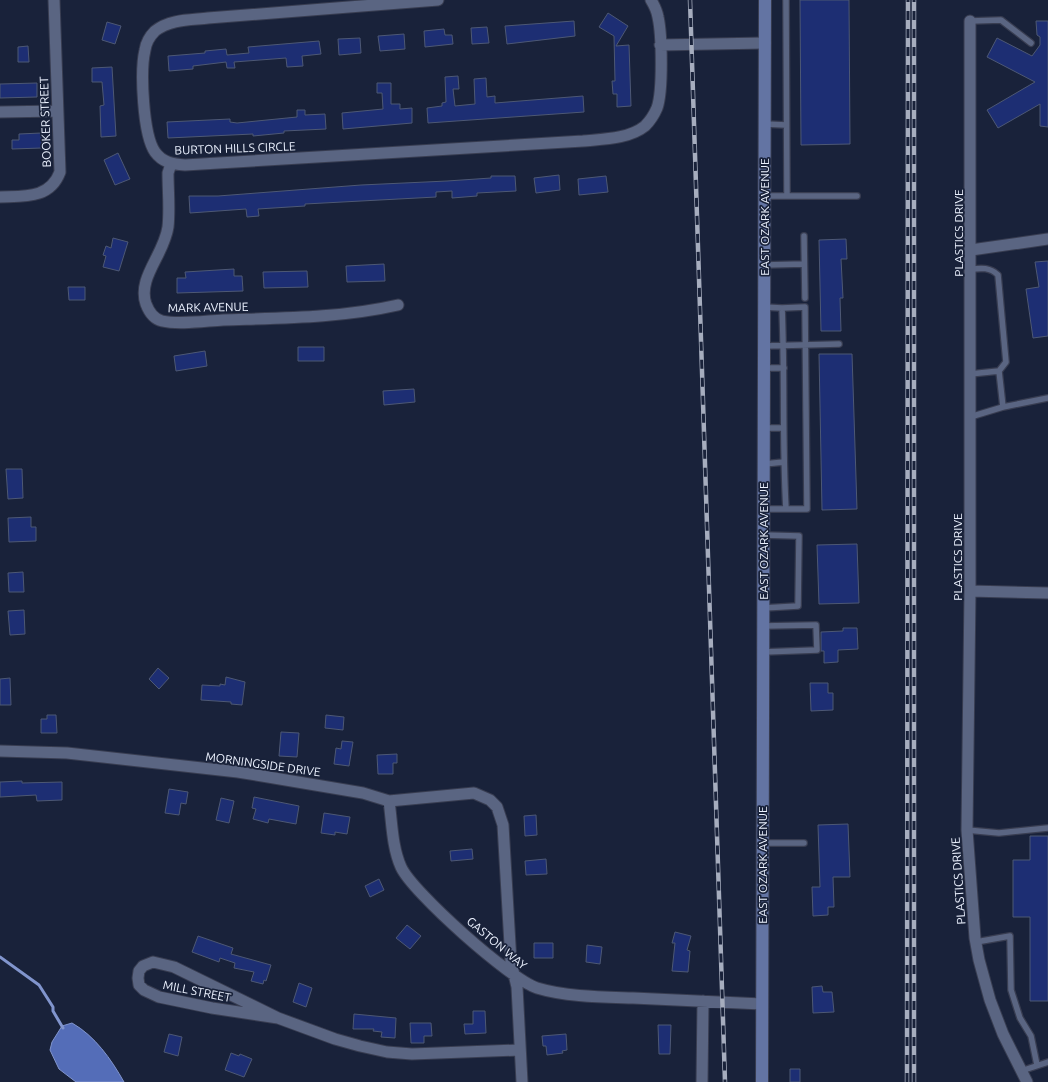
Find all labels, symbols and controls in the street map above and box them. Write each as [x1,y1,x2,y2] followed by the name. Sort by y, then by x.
[37,76,53,168] street label: BOOKER STREET
[174,139,296,157] street label: BURTON HILLS CIRCLE
[758,158,771,276] street label: EAST OZARK AVENUE
[952,189,965,277] street label: PLASTICS DRIVE
[167,300,249,314] street label: MARK AVENUE
[757,482,770,600] street label: EAST OZARK AVENUE
[951,513,964,601] street label: PLASTICS DRIVE
[205,749,322,779] street label: MORNINGSIDE DRIVE
[756,806,769,924] street label: EAST OZARK AVENUE
[948,837,968,925] street label: PLASTICS DRIVE
[464,914,530,972] street label: GASTON WAY
[162,978,232,1004] street label: MILL STREET

